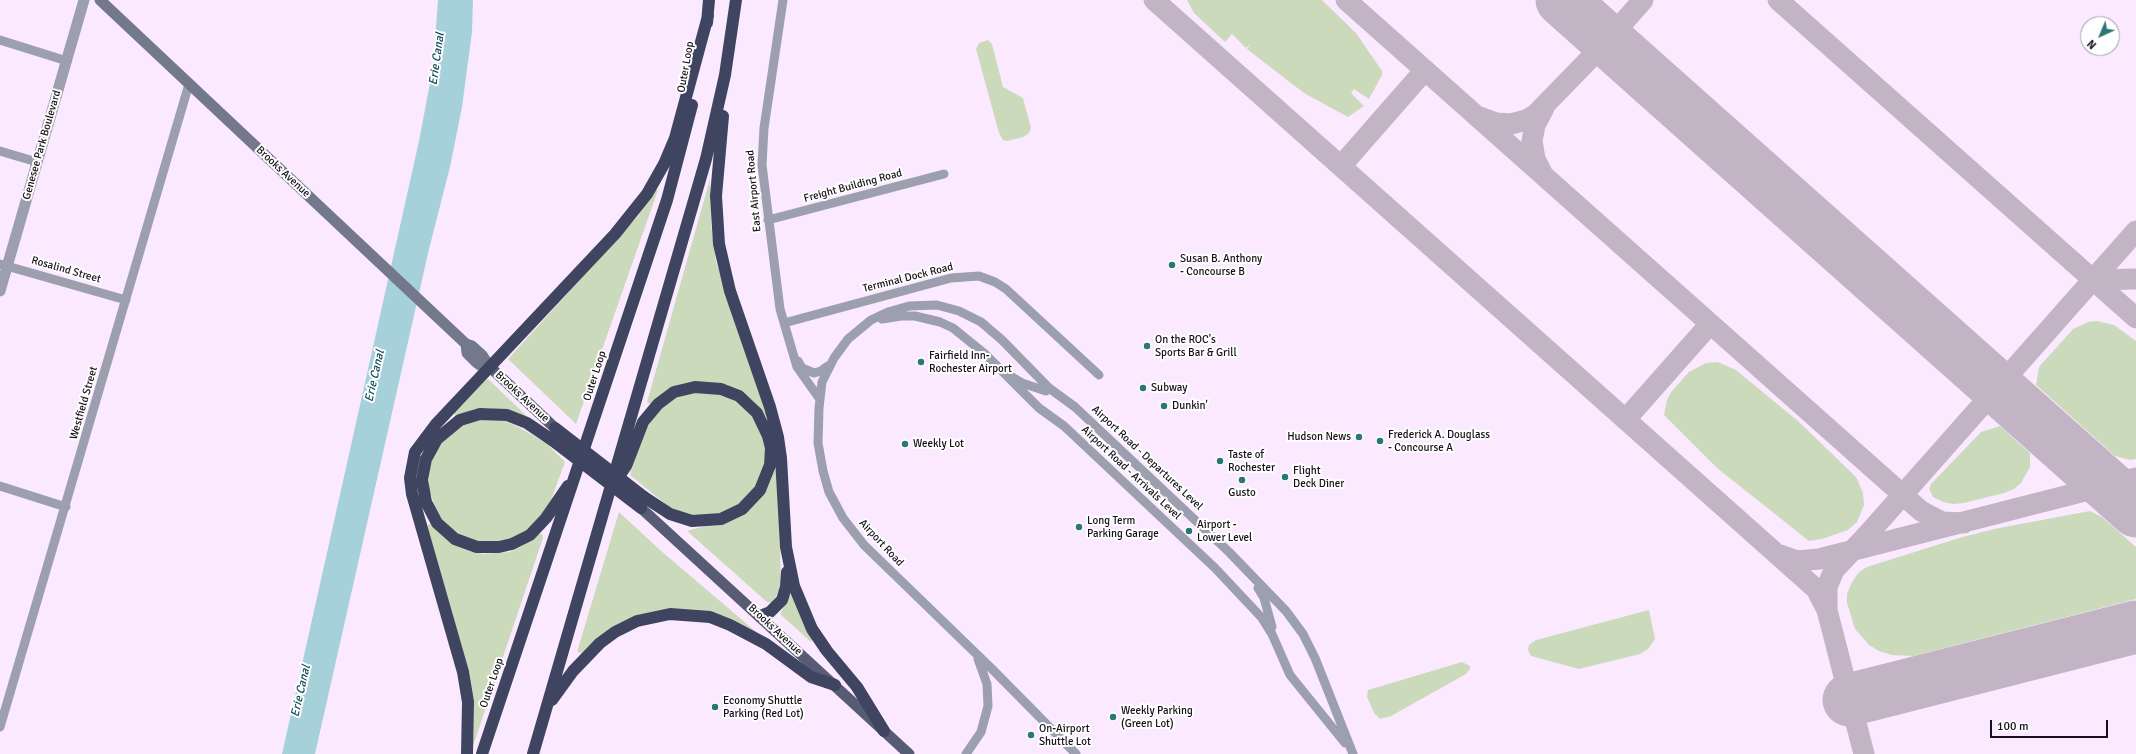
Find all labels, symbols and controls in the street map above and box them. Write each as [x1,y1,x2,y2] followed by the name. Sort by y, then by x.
[2080,16,2120,56] north arrow
[426,32,448,86] water label: Erie Canal
[2085,37,2099,52] text: N
[675,40,697,94] street label: Outer Loop
[20,89,64,201] street label: Genesee Park Boulevard
[253,144,313,200] street label: Brooks Avenue
[744,149,764,233] street label: East Airport Road
[802,167,904,205] street label: Freight Building Road
[1180,252,1262,278] place label: Susan B. Anthony - Concourse B
[30,254,102,286] street label: Rosalind Street
[862,260,954,296] street label: Terminal Dock Road
[1167,260,1177,270] marker: Susan B. Anthony - Concourse B
[1155,333,1237,359] place label: On the ROC's Sports Bar & Grill
[1142,341,1152,351] marker: On the ROC's Sports Bar & Grill
[362,349,388,403] water label: Erie Canal
[581,349,609,403] street label: Outer Loop
[929,349,1012,375] place label: Fairfield Inn- Rochester Airport
[916,357,926,367] marker: Fairfield Inn- Rochester Airport
[67,365,101,441] street label: Westfield Street
[492,369,552,425] street label: Brooks Avenue
[1151,381,1187,395] place label: Subway
[1138,383,1148,393] marker: Subway
[1172,399,1208,413] place label: Dunkin'
[1159,401,1169,411] marker: Dunkin'
[1089,403,1205,513] street label: Airport Road - Departures Level
[1078,423,1184,523] street label: Airport Road - Arrivals Level
[1388,428,1490,454] place label: Frederick A. Douglass - Concourse A
[1287,430,1351,444] place label: Hudson News
[1354,432,1364,442] marker: Hudson News
[1375,436,1385,446] marker: Frederick A. Douglass - Concourse A
[913,437,964,451] place label: Weekly Lot
[900,439,910,449] marker: Weekly Lot
[1228,448,1275,474] place label: Taste of Rochester
[1215,456,1225,466] marker: Taste of Rochester
[1293,464,1344,490] place label: Flight Deck Diner
[1280,472,1290,482] marker: Flight Deck Diner
[1237,475,1247,485] marker: Gusto
[1228,486,1256,500] place label: Gusto
[1087,514,1159,540] place label: Long Term Parking Garage
[856,517,906,569] street label: Airport Road
[1197,518,1252,544] place label: Airport - Lower Level
[1074,522,1084,532] marker: Long Term Parking Garage
[1184,526,1194,536] marker: Airport - Lower Level
[745,602,805,658] street label: Brooks Avenue
[477,656,507,710] street label: Outer Loop
[288,664,314,718] water label: Erie Canal
[723,694,804,720] place label: Economy Shuttle Parking (Red Lot)
[710,702,720,712] marker: Economy Shuttle Parking (Red Lot)
[1121,704,1193,730] place label: Weekly Parking (Green Lot)
[1108,712,1118,722] marker: Weekly Parking (Green Lot)
[1992,712,2110,738] scale bar
[1997,719,2029,734] text: 100 m
[1039,722,1091,748] place label: On-Airport Shuttle Lot
[1026,730,1036,740] marker: On-Airport Shuttle Lot

